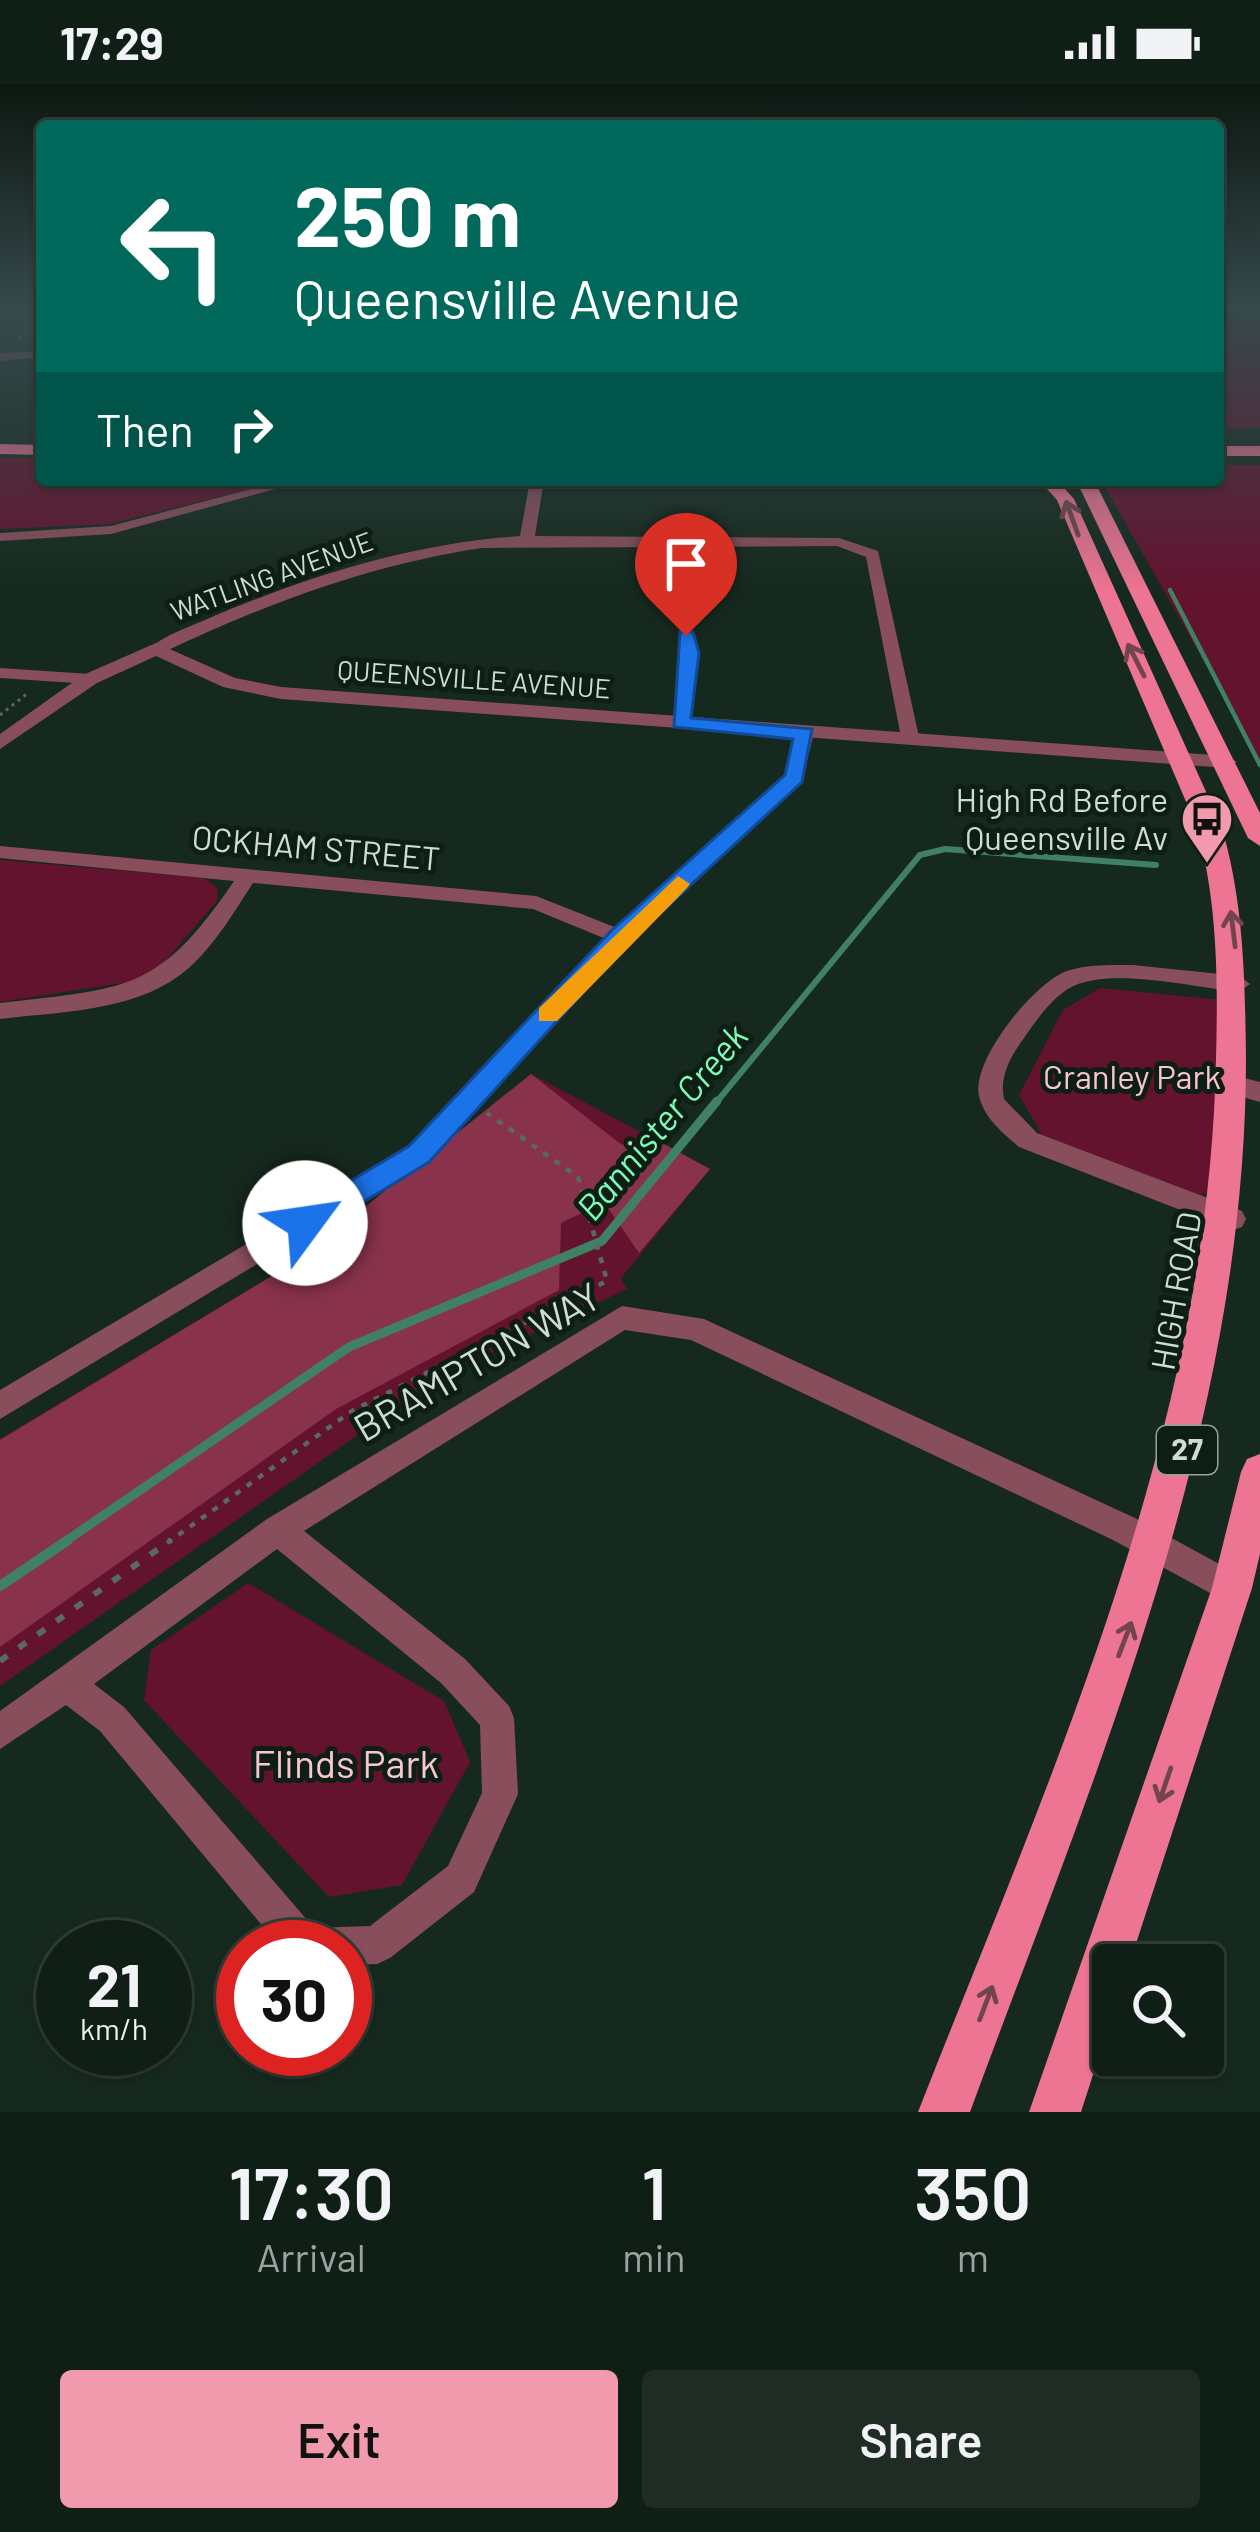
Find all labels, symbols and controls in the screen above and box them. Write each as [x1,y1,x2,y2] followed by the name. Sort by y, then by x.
[60,15,164,69] text: 17:29
[294,163,521,264] text: 250 m
[96,168,252,324] icon: left
[294,265,740,330] text: Queensville Avenue
[218,396,284,462] icon: right
[96,402,194,456] text: Then
[1060,500,1081,537] one-way arrow
[635,513,737,636] pin
[166,524,377,627] street label: WATLING AVENUE
[653,531,719,597] icon: arrive
[1124,643,1147,678] one-way arrow
[336,652,612,704] street label: QUEENSVILLE AVENUE
[956,779,1168,857] place label: High Rd Before Queensville Av
[1179,791,1235,865] bus stop icon: High Rd Before Queensville Av
[190,816,442,878] street label: OCKHAM STREET
[1221,910,1243,949] one-way arrow
[566,1014,756,1228] water label: Bannister Creek
[1043,1056,1221,1096] park label: Cranley Park
[242,1160,368,1286] position arrow
[1141,1209,1209,1373] street label: HIGH ROAD
[345,1271,608,1450] street label: BRAMPTON WAY
[1157,1426,1217,1474] road number: 27
[1116,1621,1138,1658] one-way arrow
[253,1739,439,1786] park label: Flinds Park
[1153,1765,1175,1803] one-way arrow
[216,1920,372,2076] speed limit sign: 30
[1092,1944,1224,2076] map controls
[1092,1944,1224,2076] button: search
[87,1947,141,2019] text: 21
[976,1985,998,2022] one-way arrow
[80,2010,148,2046] text: km/h
[229,2148,394,2234] text: 17:30
[641,2148,667,2234] text: 1
[914,2148,1031,2234] text: 350
[257,2233,366,2280] text: Arrival
[622,2233,686,2280] text: min
[957,2233,989,2280] text: m
[60,2370,618,2508] button: Exit
[642,2370,1200,2508] button: Share

